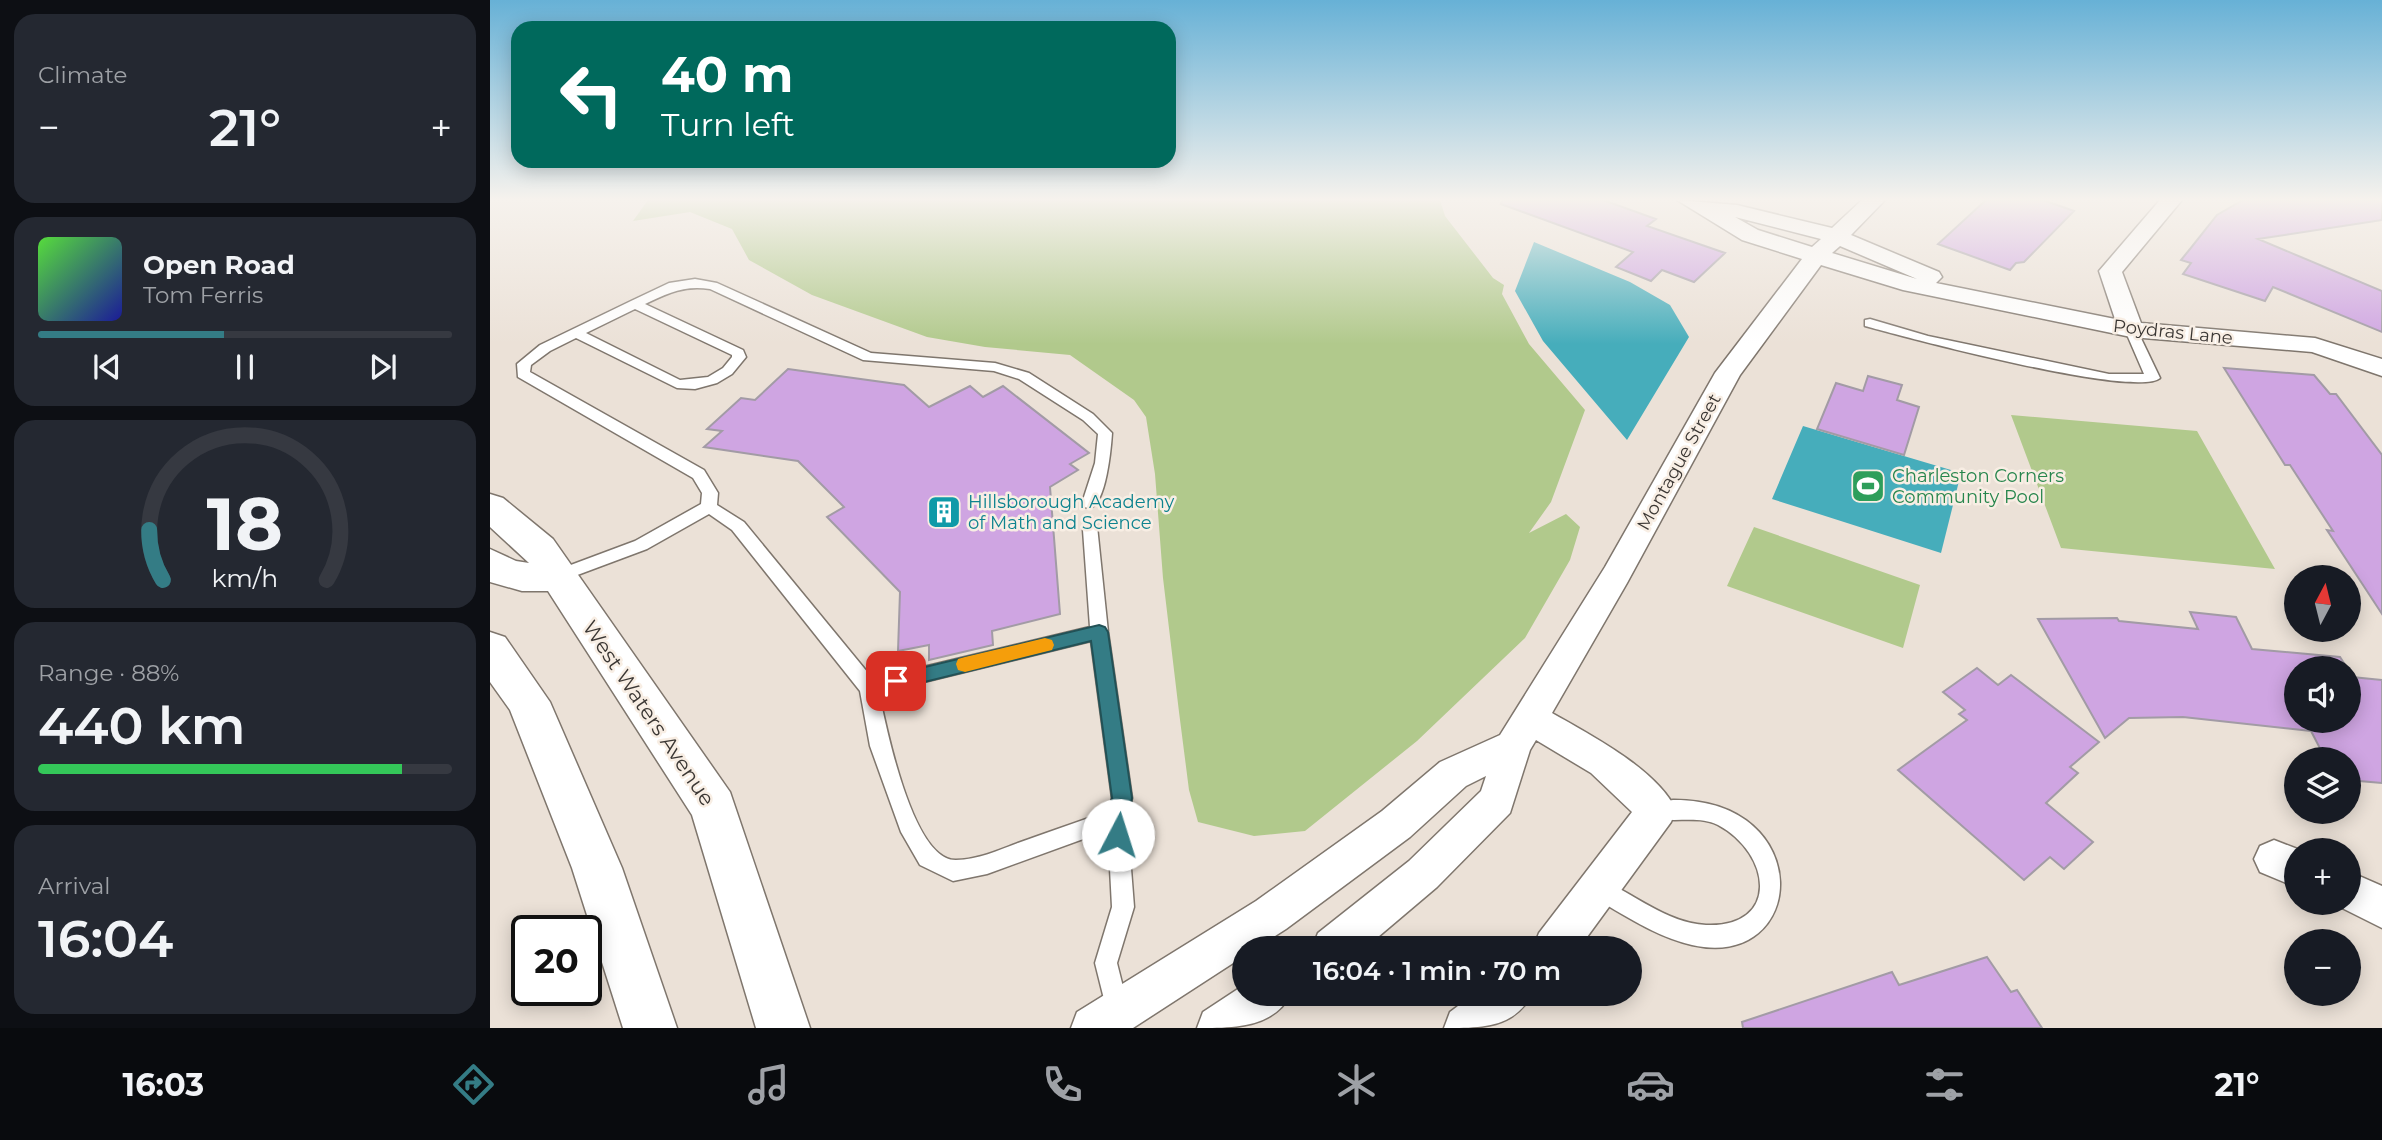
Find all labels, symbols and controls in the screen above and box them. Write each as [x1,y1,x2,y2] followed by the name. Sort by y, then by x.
[661,45,793,104] text: 40 m
[546,49,637,140] icon: left
[38,61,127,89] text: Climate
[209,96,281,159] text: 21°
[38,104,60,151] text: −
[430,104,452,151] text: +
[661,105,795,144] text: Turn left
[143,249,295,281] text: Open Road
[143,281,263,309] text: Tom Ferris
[2112,315,2234,349] street label: Poydras Lane
[88,348,126,386] icon: previous
[226,348,264,386] icon: pause
[364,348,402,386] icon: next
[1632,390,1726,534] street label: Montague Street
[1892,465,2064,508] place label: Charleston Corners Community Pool
[1849,467,1887,505] sports icon: Charleston Corners Community Pool
[207,480,283,568] text: 18
[968,491,1174,534] place label: Hillsborough Academy of Math and Science
[925,493,963,531] building icon: Hillsborough Academy of Math and Science
[212,563,278,593] text: km/h
[2284,565,2361,642] north arrow
[2284,565,2361,1006] map controls
[578,616,720,810] street label: West Waters Avenue
[866,651,926,711] pin
[2284,656,2361,733] button: sound
[38,659,179,687] text: Range · 88%
[877,662,915,700] icon: arrive
[38,694,245,757] text: 440 km
[2284,747,2361,824] button: layers
[1081,798,1155,872] position arrow
[2284,838,2361,915] button: +
[38,872,111,900] text: Arrival
[38,907,173,970] text: 16:04
[511,915,602,1006] speed limit sign: 20
[2284,929,2361,1006] button: −
[1313,955,1561,987] text: 16:04 · 1 min · 70 m
[449,1060,498,1109] icon: directions
[744,1060,793,1109] icon: music
[1038,1060,1087,1109] icon: phone
[1332,1060,1381,1109] icon: climate
[1626,1060,1675,1109] icon: car
[1920,1060,1969,1109] icon: filters
[123,1065,204,1104] text: 16:03
[2215,1065,2259,1104] text: 21°

